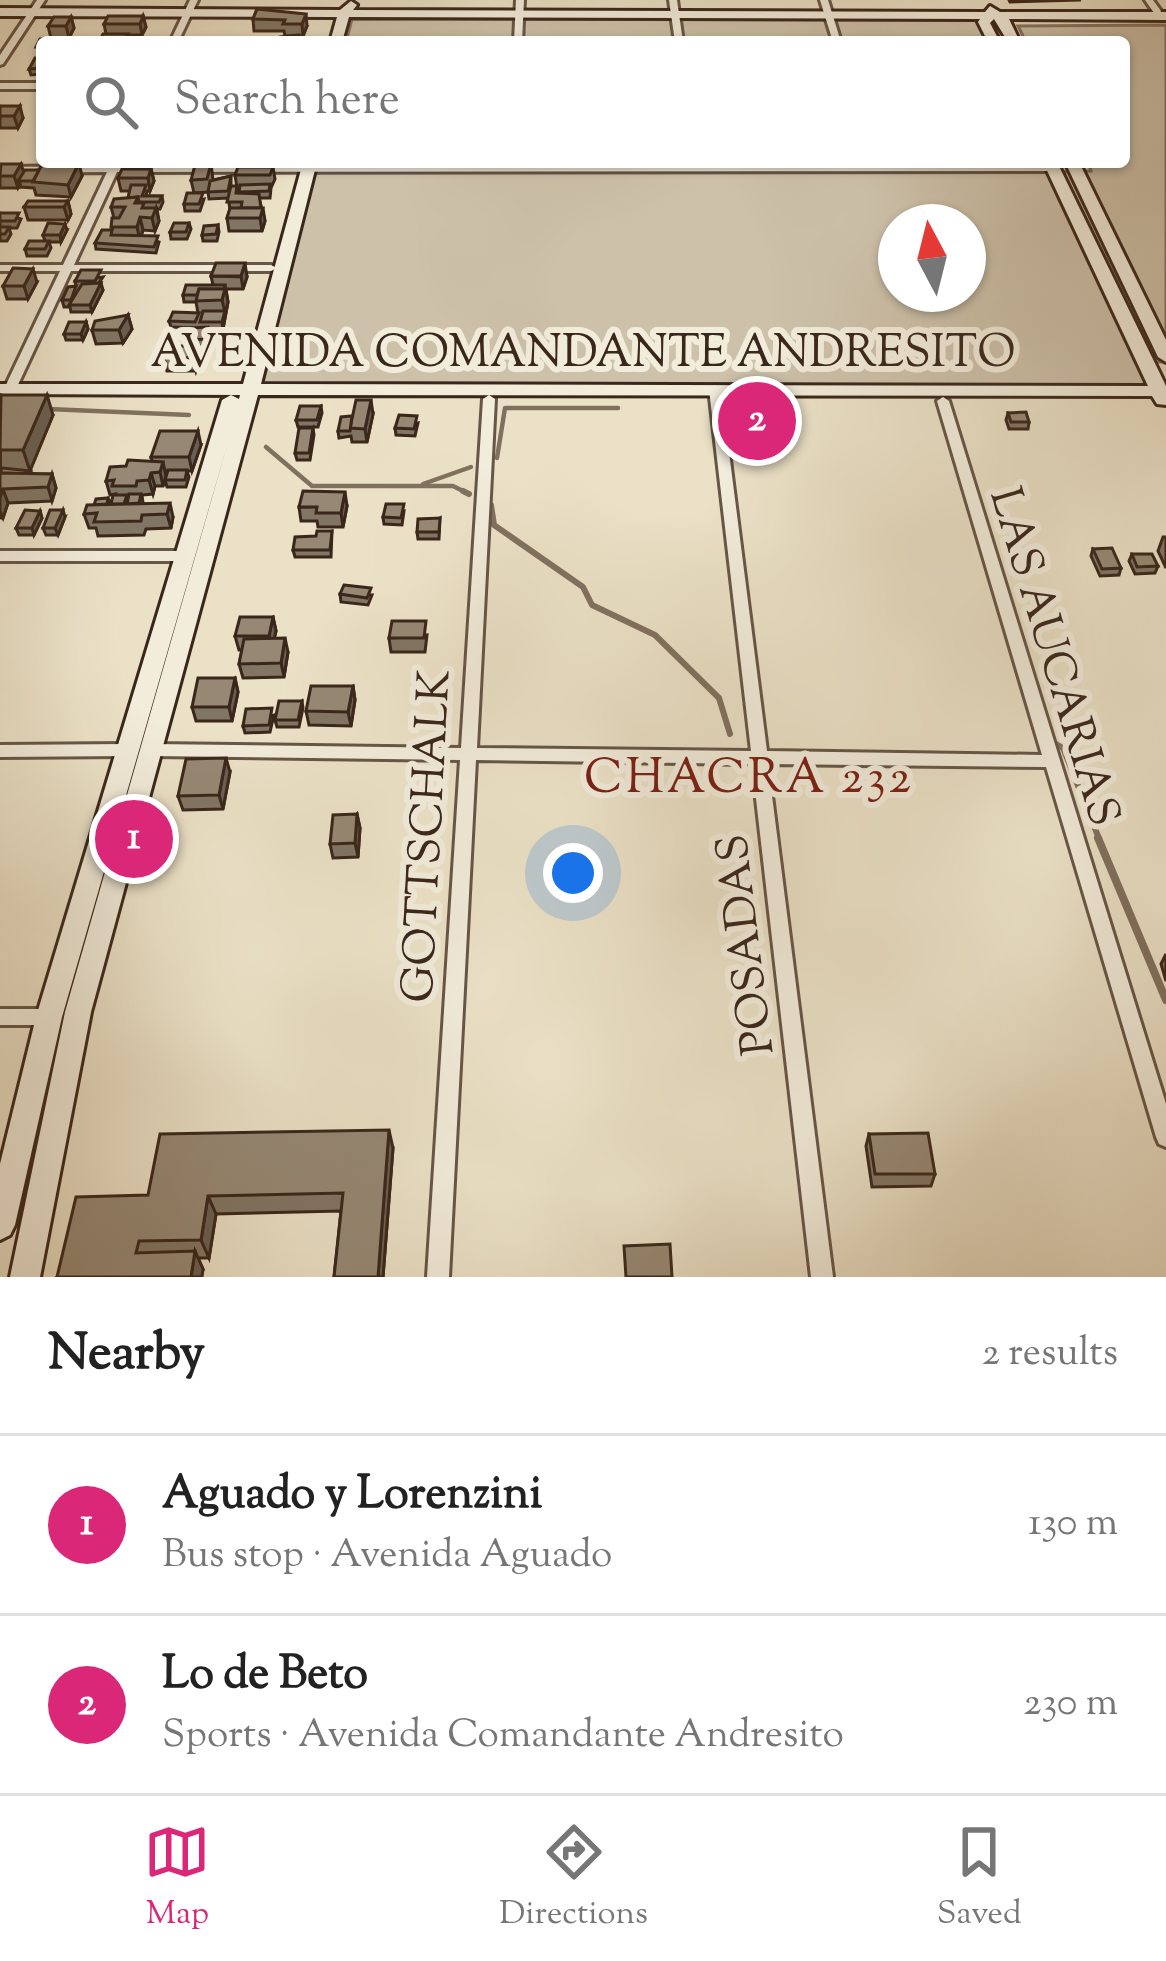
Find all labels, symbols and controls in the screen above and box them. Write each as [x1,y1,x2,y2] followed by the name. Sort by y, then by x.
[36,36,1130,168] search box
[78,69,144,135] icon: search
[174,70,400,135] text: Search here
[878,204,986,312] north arrow
[150,323,1016,388] street label: AVENIDA COMANDANTE ANDRESITO
[718,376,796,466] pin: 2
[969,480,1134,835] street label: LAS AUCARIAS
[388,668,471,1004] street label: GOTTSCHALK
[584,746,914,815] district label: CHACRA 232
[95,794,173,884] pin: 1
[703,830,794,1058] street label: POSADAS
[543,843,603,903] your location
[48,1319,205,1392] text: Nearby
[982,1327,1118,1383] text: 2 results
[162,1464,542,1529] text: Aguado y Lorenzini
[80,1497,94,1553] text: 1
[1028,1497,1118,1553] text: 130 m
[162,1529,612,1585] text: Bus stop · Avenida Aguado
[162,1644,368,1709] text: Lo de Beto
[78,1677,96,1733] text: 2
[1023,1677,1118,1733] text: 230 m
[162,1709,844,1765] text: Sports · Avenida Comandante Andresito
[144,1819,210,1939] tab: Map
[499,1819,648,1939] tab: Directions
[937,1819,1022,1939] tab: Saved

